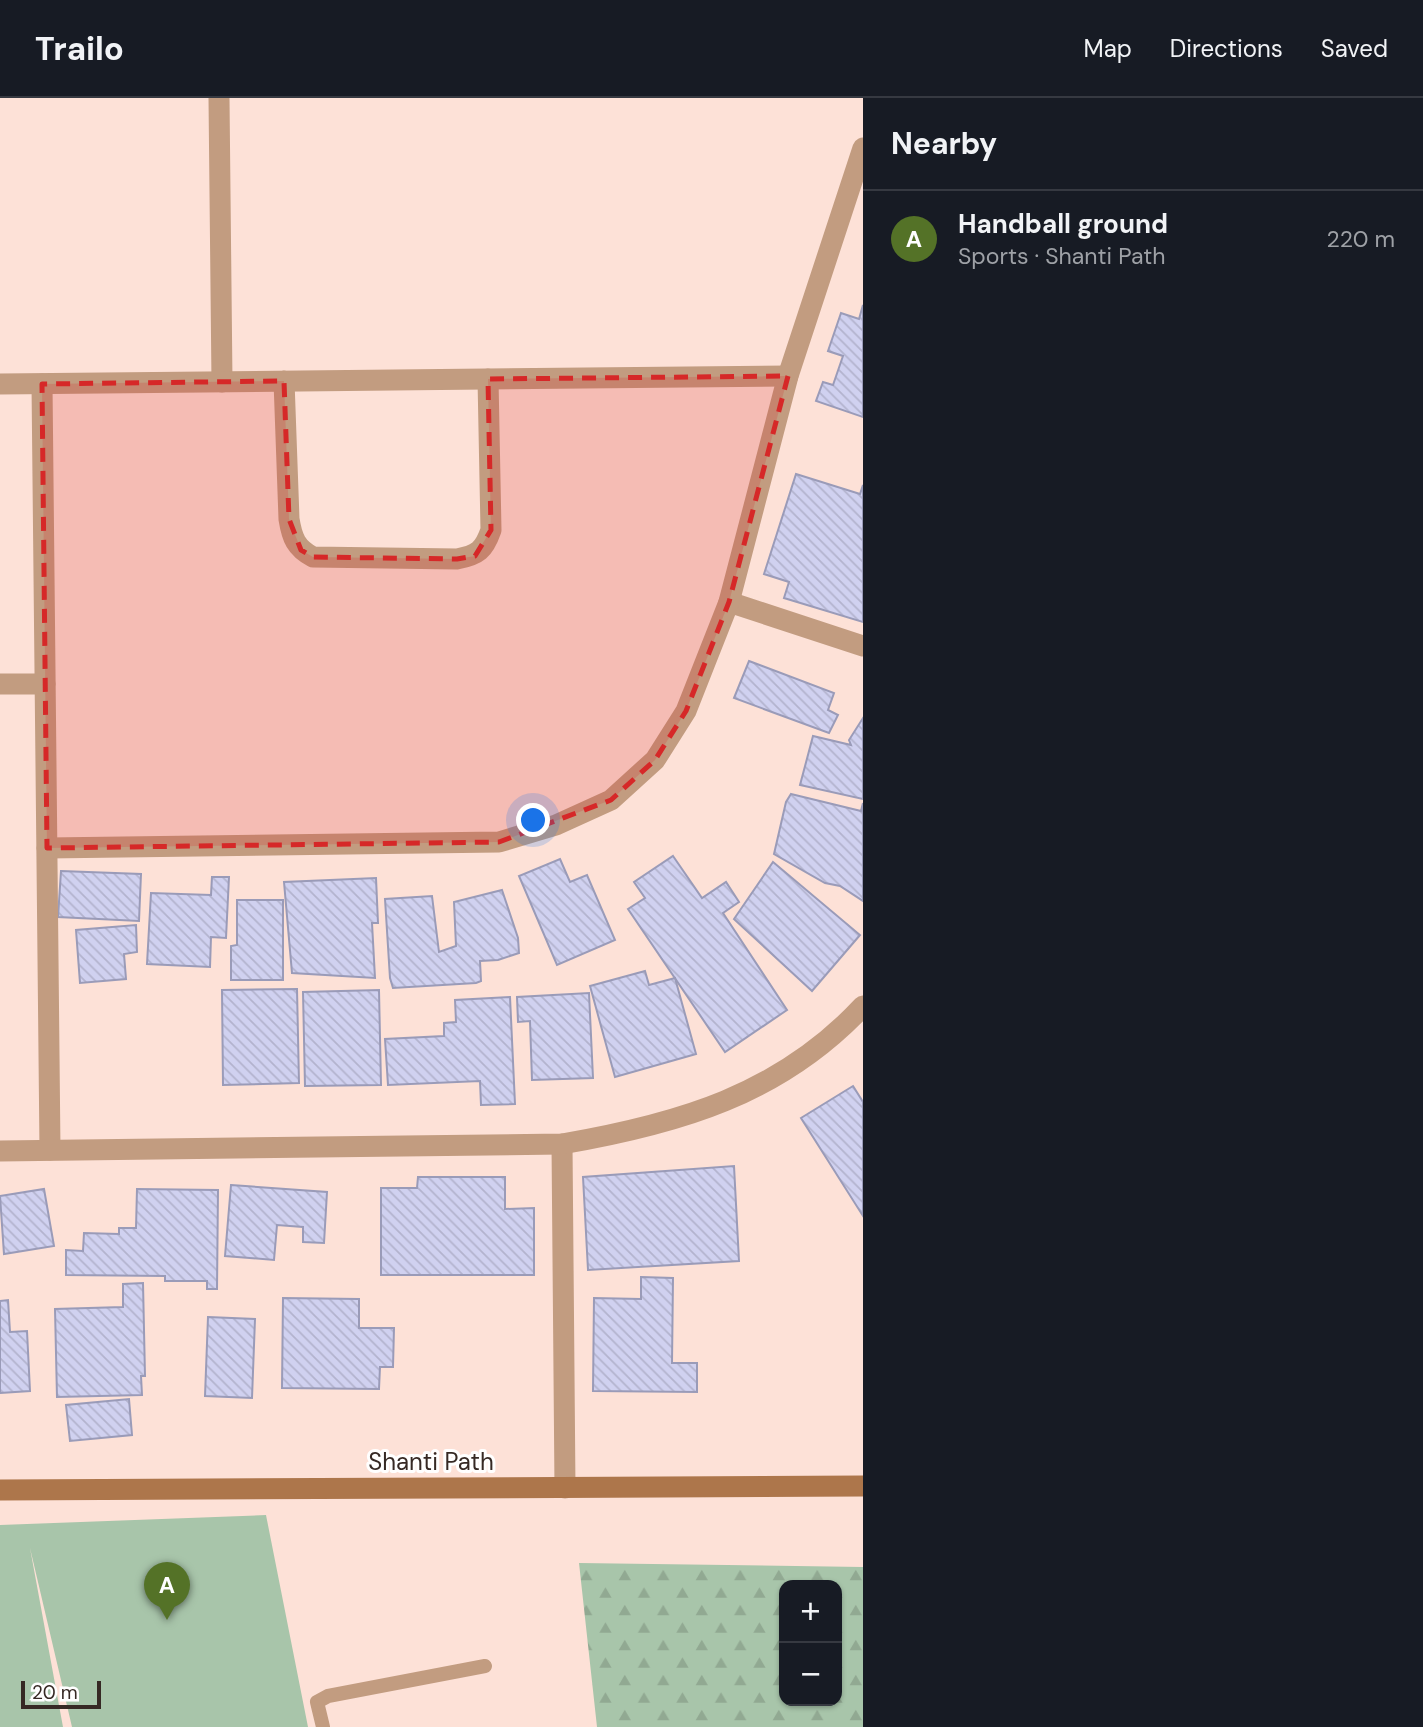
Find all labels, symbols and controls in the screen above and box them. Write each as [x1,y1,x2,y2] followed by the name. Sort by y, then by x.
[35,27,124,70] text: Trailo
[1084,33,1132,64] text: Map
[1170,33,1283,64] text: Directions
[1321,33,1388,64] text: Saved
[891,124,997,163] text: Nearby
[958,207,1168,241] text: Handball ground
[906,224,922,254] text: A
[1326,224,1395,254] text: 220 m
[958,241,1165,271] text: Sports · Shanti Path
[516,803,550,837] your location
[368,1446,494,1477] street label: Shanti Path
[144,1562,190,1620] pin: A
[779,1580,842,1706] map controls
[779,1580,842,1643] button: +
[779,1643,842,1706] button: −
[21,1678,102,1710] scale bar
[32,1680,78,1705] text: 20 m

